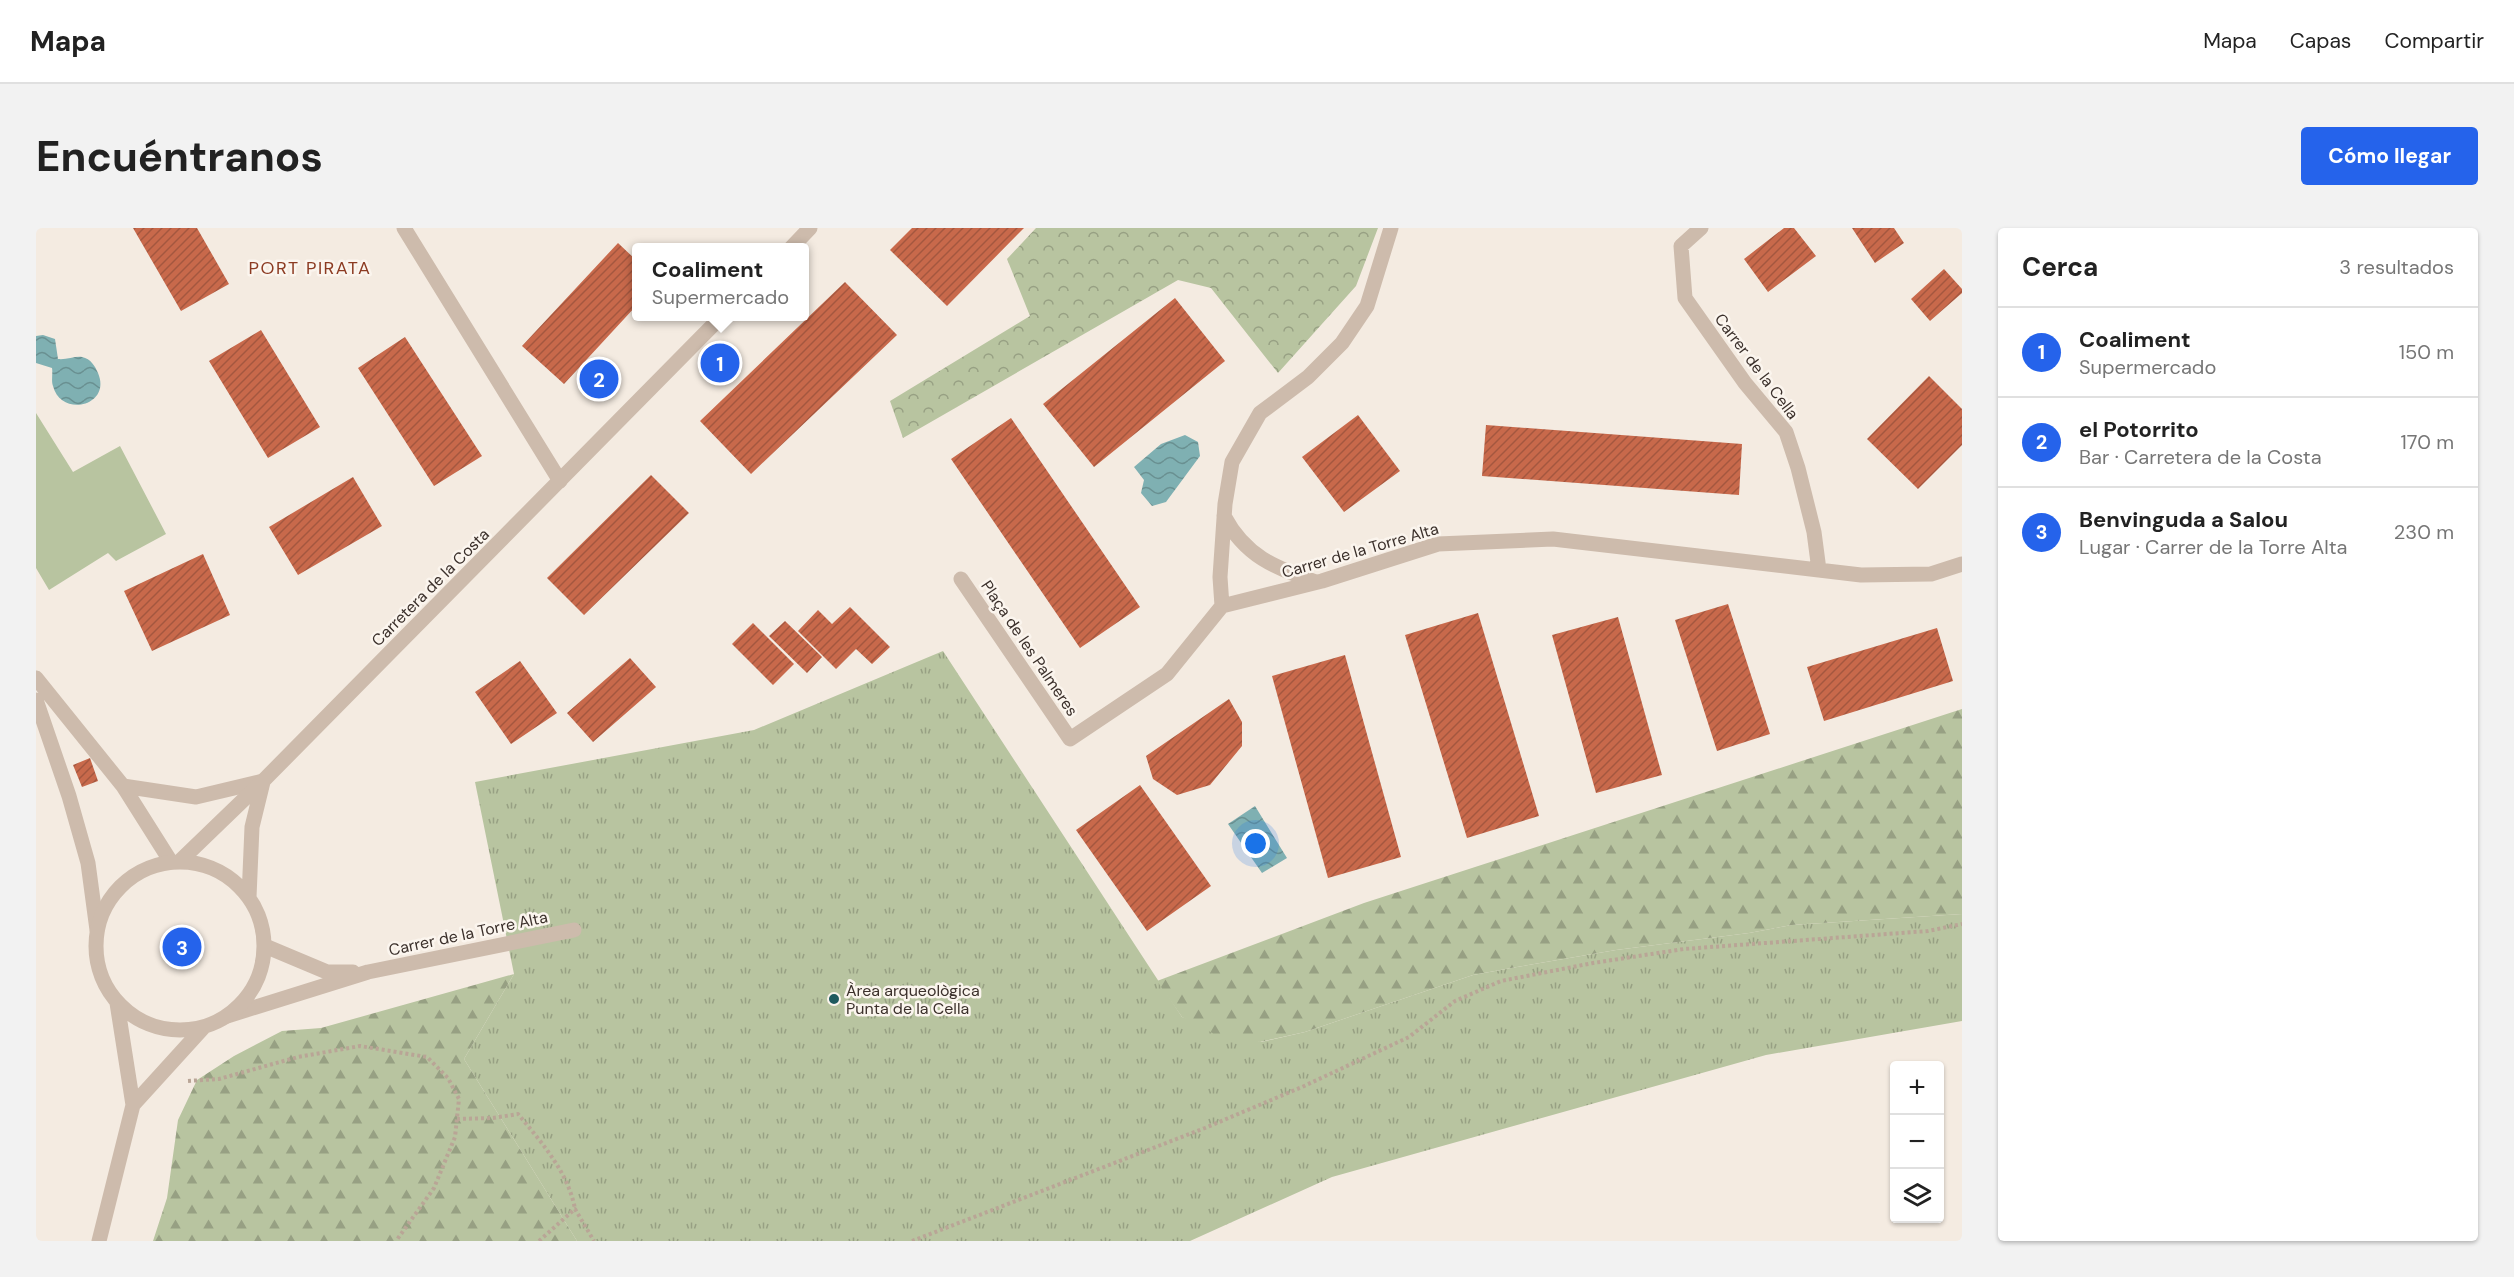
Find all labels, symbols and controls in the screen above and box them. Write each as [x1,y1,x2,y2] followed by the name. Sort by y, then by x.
[30,23,106,60] text: Mapa
[2203,27,2257,55] text: Mapa
[2290,27,2351,55] text: Capas
[2384,27,2484,55] text: Compartir
[2301,127,2478,185] button: Cómo llegar
[36,129,323,184] text: Encuéntranos
[632,243,809,321] popup
[2022,250,2098,284] text: Cerca
[2339,254,2454,280] text: 3 resultados
[652,255,763,284] text: Coaliment
[249,256,371,280] district label: PORT PIRATA
[652,284,789,310] text: Supermercado
[1710,309,1803,423] street label: Carrer de la Cella
[2079,325,2191,354] text: Coaliment
[2038,339,2045,365] text: 1
[2399,339,2454,365] text: 150 m
[700,340,740,386] pin: 1
[2079,354,2216,380] text: Supermercado
[580,356,618,402] pin: 2
[2079,415,2199,444] text: el Potorrito
[2036,429,2047,455] text: 2
[2401,429,2454,455] text: 170 m
[2079,444,2322,470] text: Bar · Carretera de la Costa
[2079,505,2288,534] text: Benvinguda a Salou
[1279,518,1441,583] street label: Carrer de la Torre Alta
[2035,519,2048,545] text: 3
[2394,519,2454,545] text: 230 m
[367,524,494,651] street label: Carretera de la Costa
[2079,534,2347,560] text: Lugar · Carrer de la Torre Alta
[976,576,1083,720] street label: Plaça de les Palmeres
[1241,829,1270,858] your location
[387,906,549,961] street label: Carrer de la Torre Alta
[162,924,202,970] pin: 3
[846,980,980,1019] place label: Àrea arqueològica Punta de la Cella
[827,992,841,1006] marker: Àrea arqueològica Punta de la Cella
[1890,1061,1944,1223] map controls
[1890,1061,1944,1115] button: +
[1890,1115,1944,1169] button: −
[1890,1169,1944,1223] button: layers

